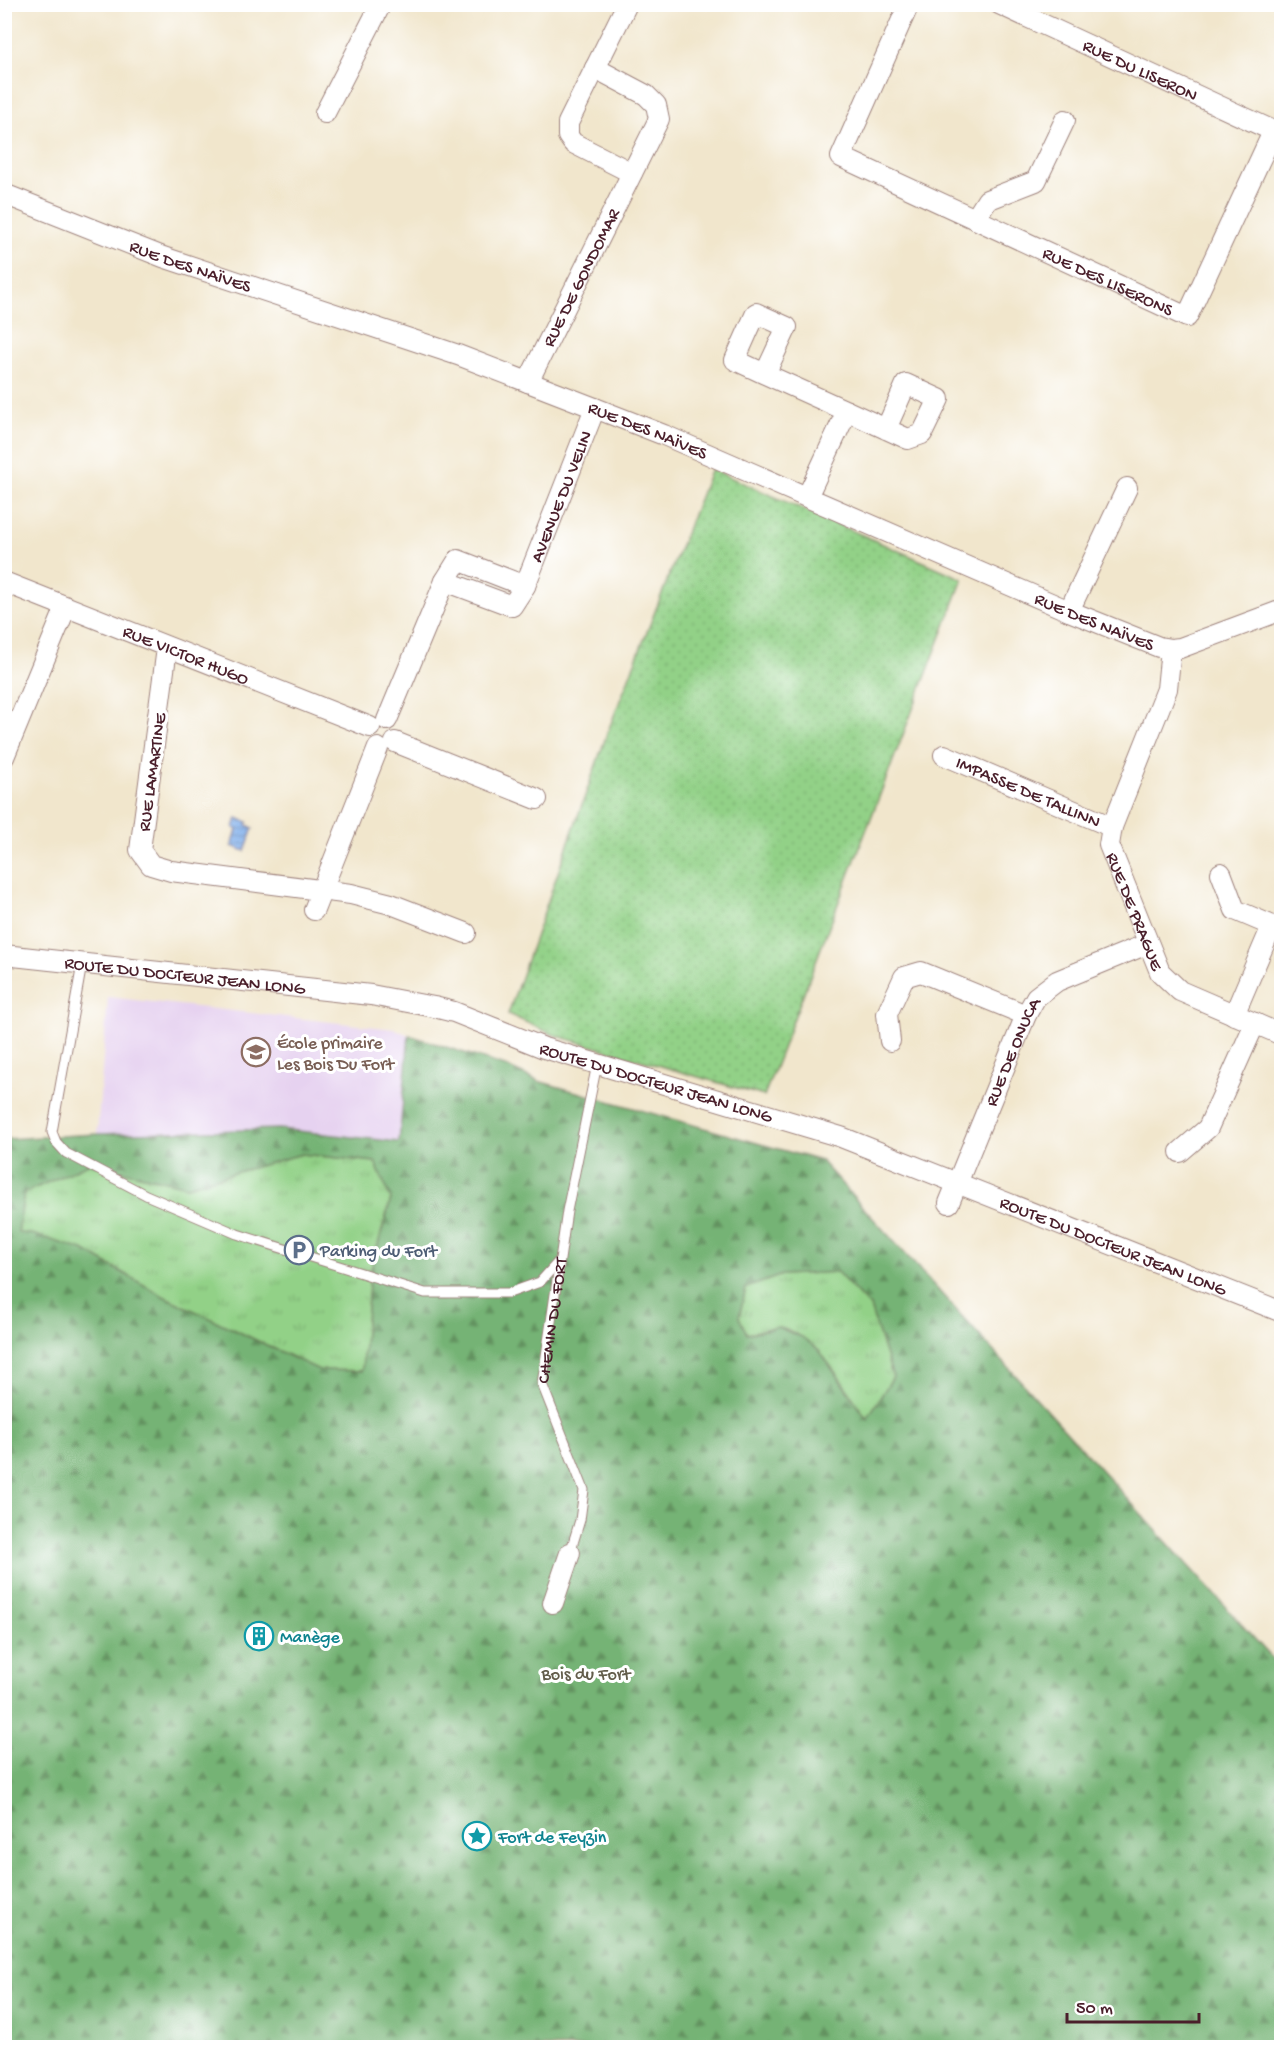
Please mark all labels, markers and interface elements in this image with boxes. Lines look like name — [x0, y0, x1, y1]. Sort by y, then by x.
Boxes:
street label: RUE DU LISERON — [1079, 36, 1200, 107]
street label: RUE DE GONDOMAR — [539, 205, 626, 351]
street label: RUE DES NAÏVES — [126, 237, 254, 299]
street label: RUE DES LISERONS — [1039, 244, 1177, 322]
street label: RUE DES NAÏVES — [584, 398, 711, 466]
street label: AVENUE DU VELIN — [527, 428, 598, 566]
street label: RUE DES NAÏVES — [1031, 589, 1157, 657]
street label: RUE VICTOR HUGO — [119, 622, 252, 691]
street label: RUE LAMARTINE — [135, 711, 172, 833]
street label: IMPASSE DE TALLINN — [952, 753, 1103, 834]
street label: RUE DE PRAGUE — [1100, 850, 1167, 975]
street label: ROUTE DU DOCTEUR JEAN LONG — [63, 954, 307, 1001]
street label: RUE DE ONUCA — [982, 993, 1047, 1110]
place label: École primaire Les Bois Du Fort — [277, 1034, 395, 1076]
school or university icon: École primaire Les Bois Du Fort — [240, 1036, 272, 1068]
street label: ROUTE DU DOCTEUR JEAN LONG — [537, 1039, 775, 1129]
street label: ROUTE DU DOCTEUR JEAN LONG — [996, 1193, 1229, 1302]
parking icon: Parking du Fort — [283, 1234, 315, 1266]
place label: Parking du Fort — [319, 1242, 438, 1263]
street label: CHEMIN DU FORT — [534, 1255, 573, 1385]
building icon: Manège — [243, 1620, 275, 1652]
place label: Manège — [280, 1628, 341, 1649]
park label: Bois du Fort — [541, 1665, 632, 1686]
place icon: Fort de Feyzin — [461, 1820, 493, 1852]
place label: Fort de Feyzin — [497, 1828, 607, 1849]
scale bar — [1067, 1986, 1199, 2024]
text: 50 m — [1076, 1999, 1113, 2020]

